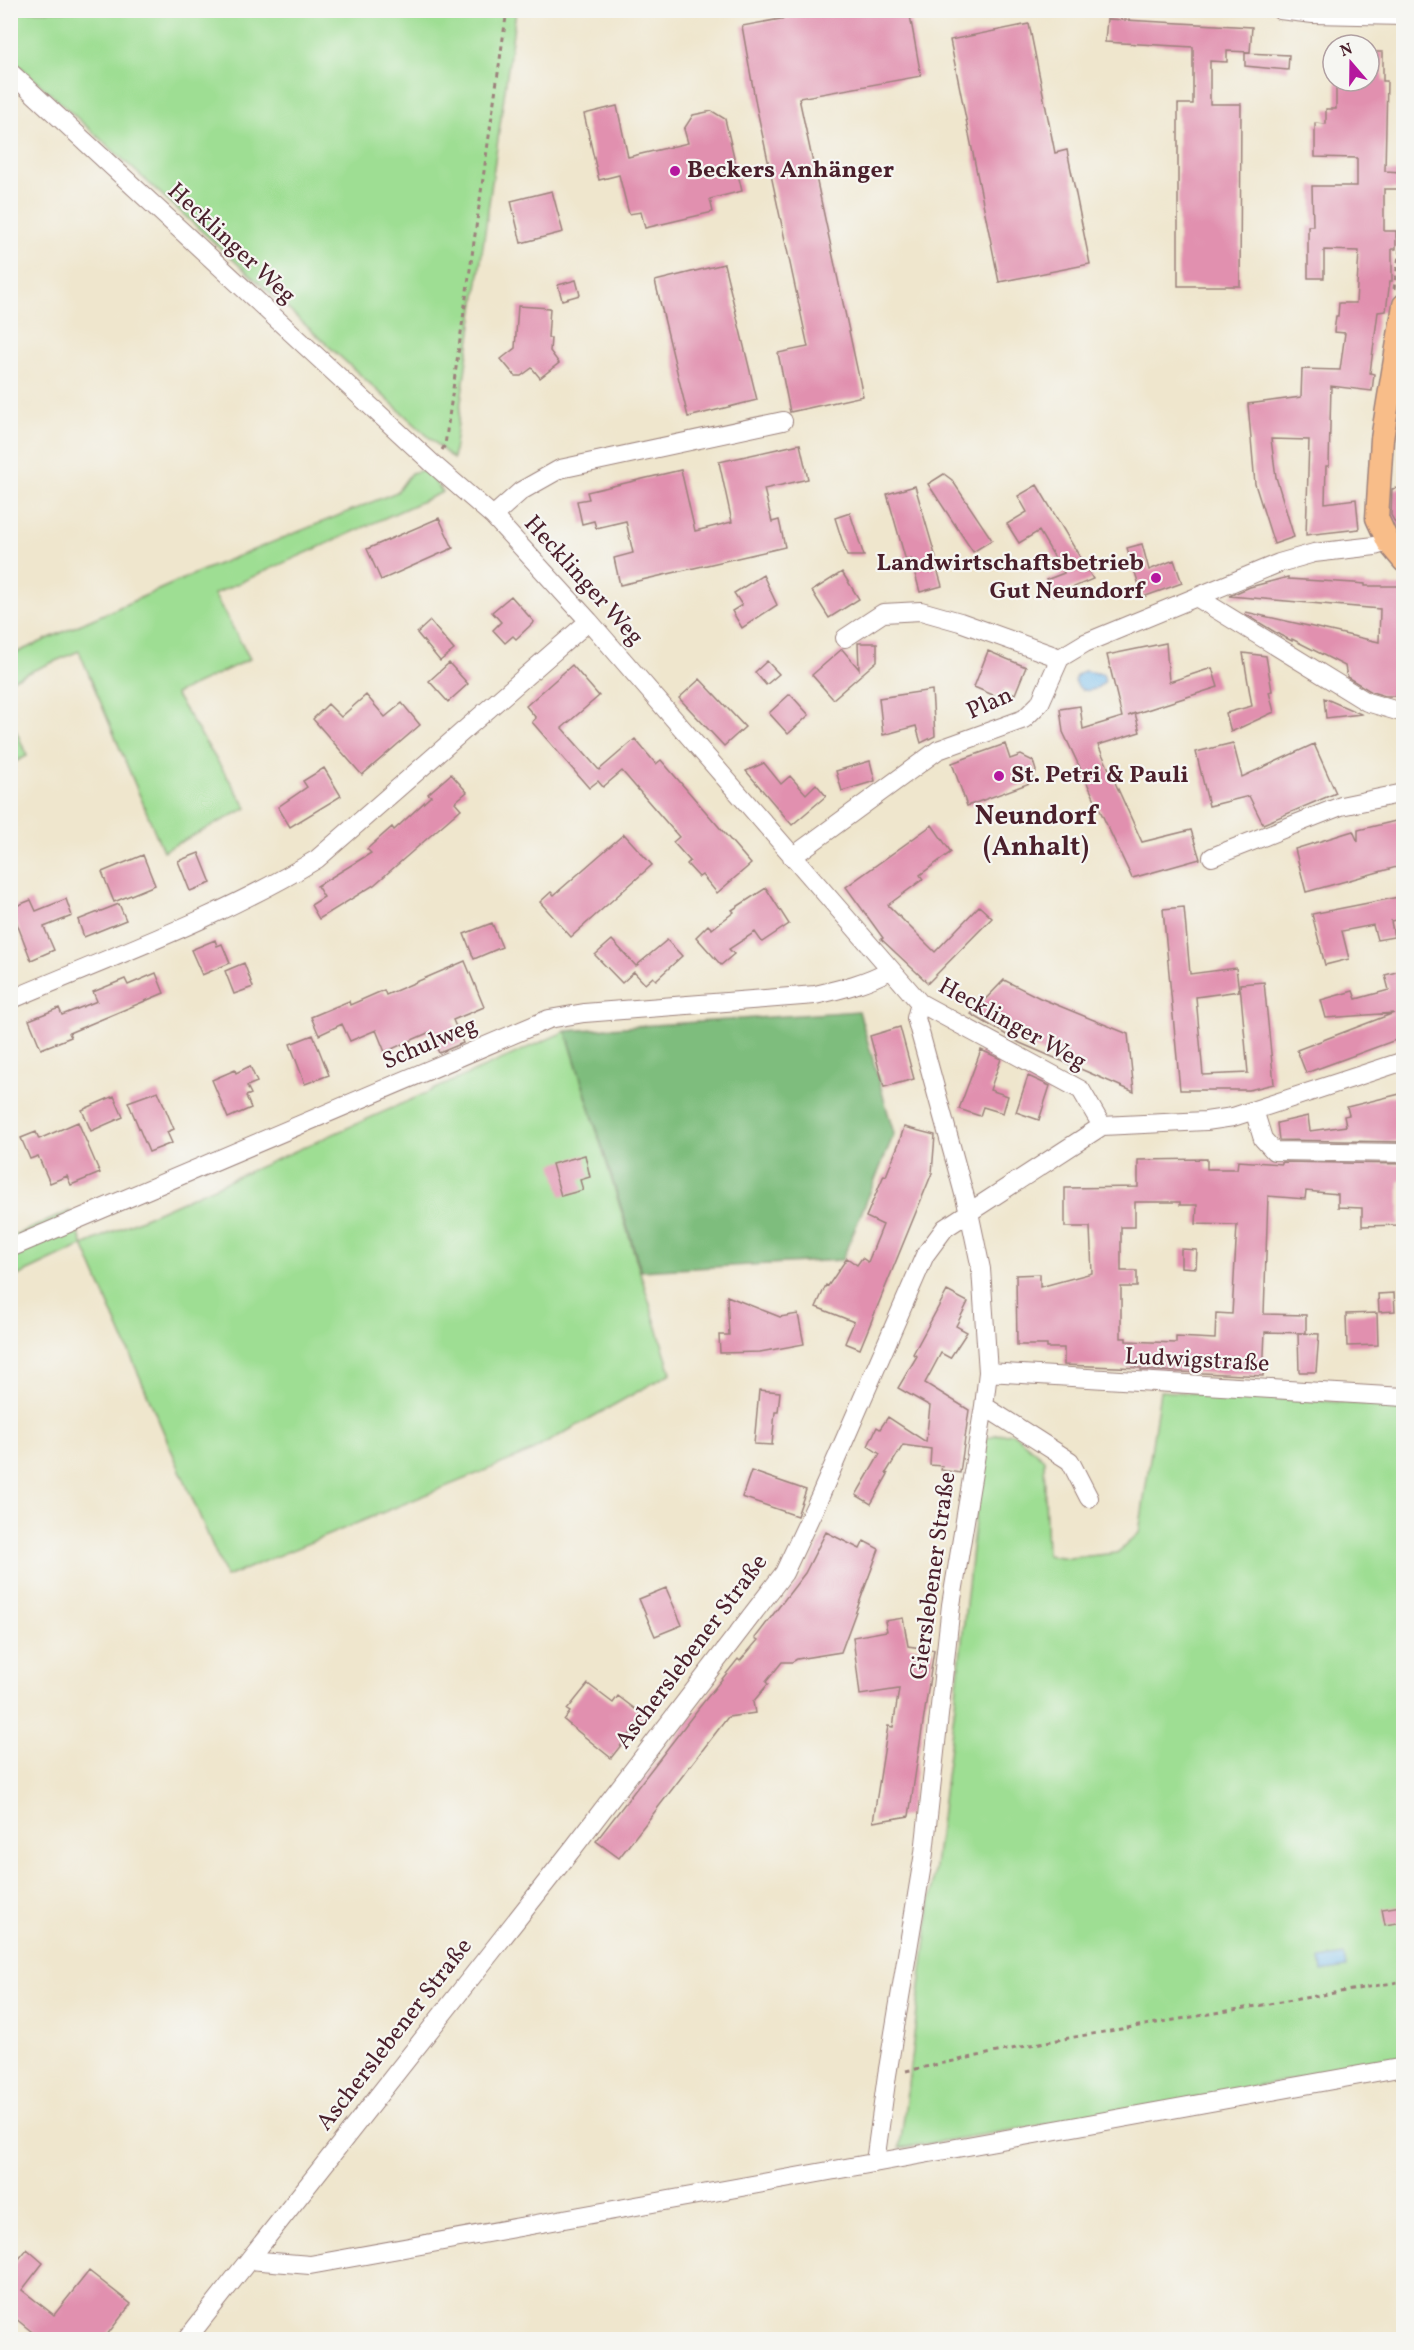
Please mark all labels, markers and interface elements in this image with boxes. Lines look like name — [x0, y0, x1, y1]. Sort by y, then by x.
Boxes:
north arrow — [1321, 33, 1381, 93]
text: N — [1337, 38, 1356, 63]
place label: Beckers Anhänger — [687, 154, 894, 188]
marker: Beckers Anhänger — [668, 164, 682, 178]
street label: Hecklinger Weg — [159, 175, 303, 313]
street label: Hecklinger Weg — [515, 508, 651, 654]
place label: Landwirtschaftsbetrieb Gut Neundorf — [877, 547, 1147, 609]
marker: Landwirtschaftsbetrieb Gut Neundorf — [1149, 571, 1163, 585]
street label: Plan — [961, 679, 1019, 729]
place label: St. Petri & Pauli — [1011, 759, 1189, 793]
marker: St. Petri & Pauli — [992, 769, 1006, 783]
district label: Neundorf (Anhalt) — [975, 798, 1100, 867]
street label: Hecklinger Weg — [932, 970, 1092, 1080]
street label: Schulweg — [377, 1009, 483, 1079]
street label: Ludwigstraße — [1124, 1340, 1270, 1382]
street label: Gierslebener Straße — [903, 1470, 965, 1682]
street label: Ascherslebener Straße — [607, 1547, 777, 1757]
street label: Ascherslebener Straße — [309, 1931, 481, 2139]

